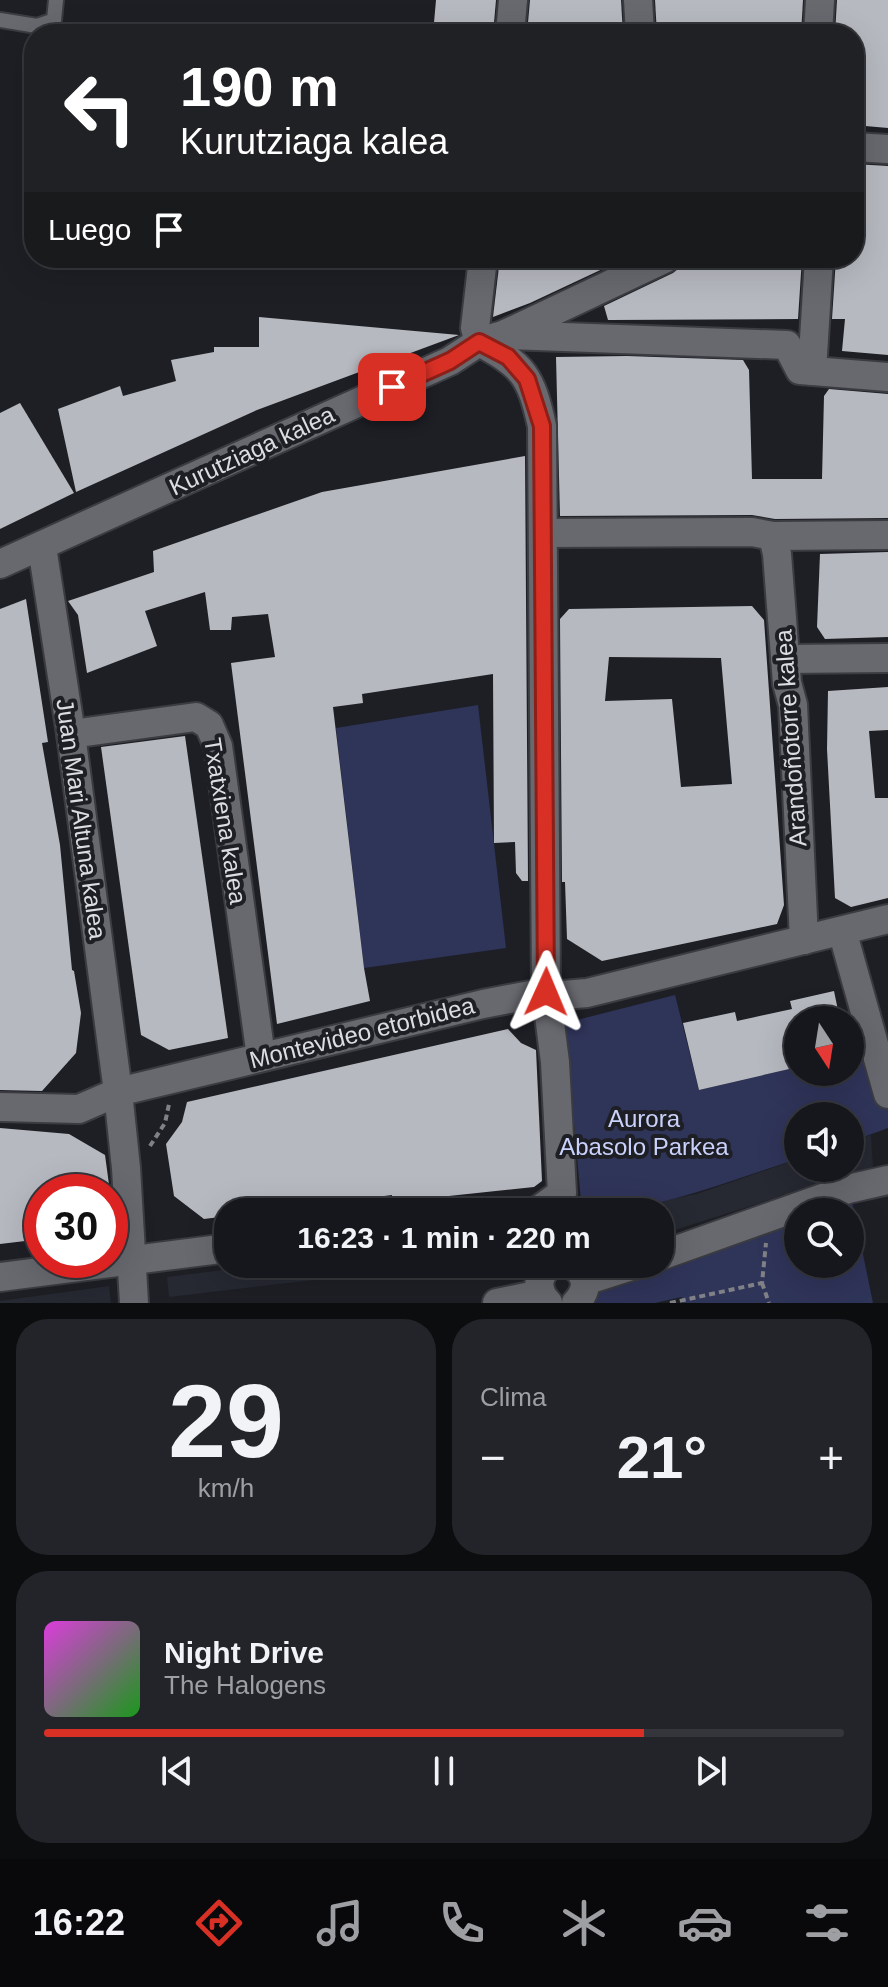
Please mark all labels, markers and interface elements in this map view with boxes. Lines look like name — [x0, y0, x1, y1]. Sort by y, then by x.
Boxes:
text: 190 m — [180, 55, 339, 118]
icon: left — [48, 56, 152, 160]
text: Kurutziaga kalea — [180, 121, 448, 162]
icon: arrive — [147, 208, 191, 252]
text: Luego — [48, 213, 131, 246]
pin — [358, 353, 426, 421]
icon: arrive — [370, 365, 414, 409]
street label: Kurutziaga kalea — [165, 400, 339, 501]
street label: Arandoñotorre kalea — [769, 628, 812, 847]
street label: Juan Mari Altuna kalea — [51, 697, 112, 942]
street label: Txatxiena kalea — [199, 736, 252, 907]
position arrow — [504, 950, 588, 1034]
street label: Montevideo etorbidea — [247, 991, 478, 1074]
north arrow — [784, 1006, 864, 1086]
map controls — [784, 1006, 864, 1278]
button: sound — [784, 1102, 864, 1182]
park label: Aurora Abasolo Parkea — [559, 1105, 729, 1160]
speed limit sign: 30 — [24, 1174, 128, 1278]
button: search — [784, 1198, 864, 1278]
text: 16:23 · 1 min · 220 m — [297, 1221, 591, 1254]
text: 29 — [168, 1363, 284, 1479]
text: Clima — [480, 1382, 546, 1412]
text: 21° — [617, 1424, 707, 1491]
text: − — [480, 1433, 506, 1482]
text: + — [818, 1433, 844, 1482]
text: km/h — [198, 1473, 254, 1503]
text: Night Drive — [164, 1636, 324, 1669]
text: The Halogens — [164, 1670, 326, 1700]
icon: previous — [155, 1749, 199, 1793]
icon: pause — [422, 1749, 466, 1793]
icon: next — [689, 1749, 733, 1793]
icon: directions — [191, 1895, 247, 1951]
icon: music — [312, 1895, 368, 1951]
icon: phone — [434, 1895, 490, 1951]
icon: climate — [556, 1895, 612, 1951]
icon: car — [677, 1895, 733, 1951]
icon: filters — [799, 1895, 855, 1951]
text: 16:22 — [33, 1902, 125, 1943]

